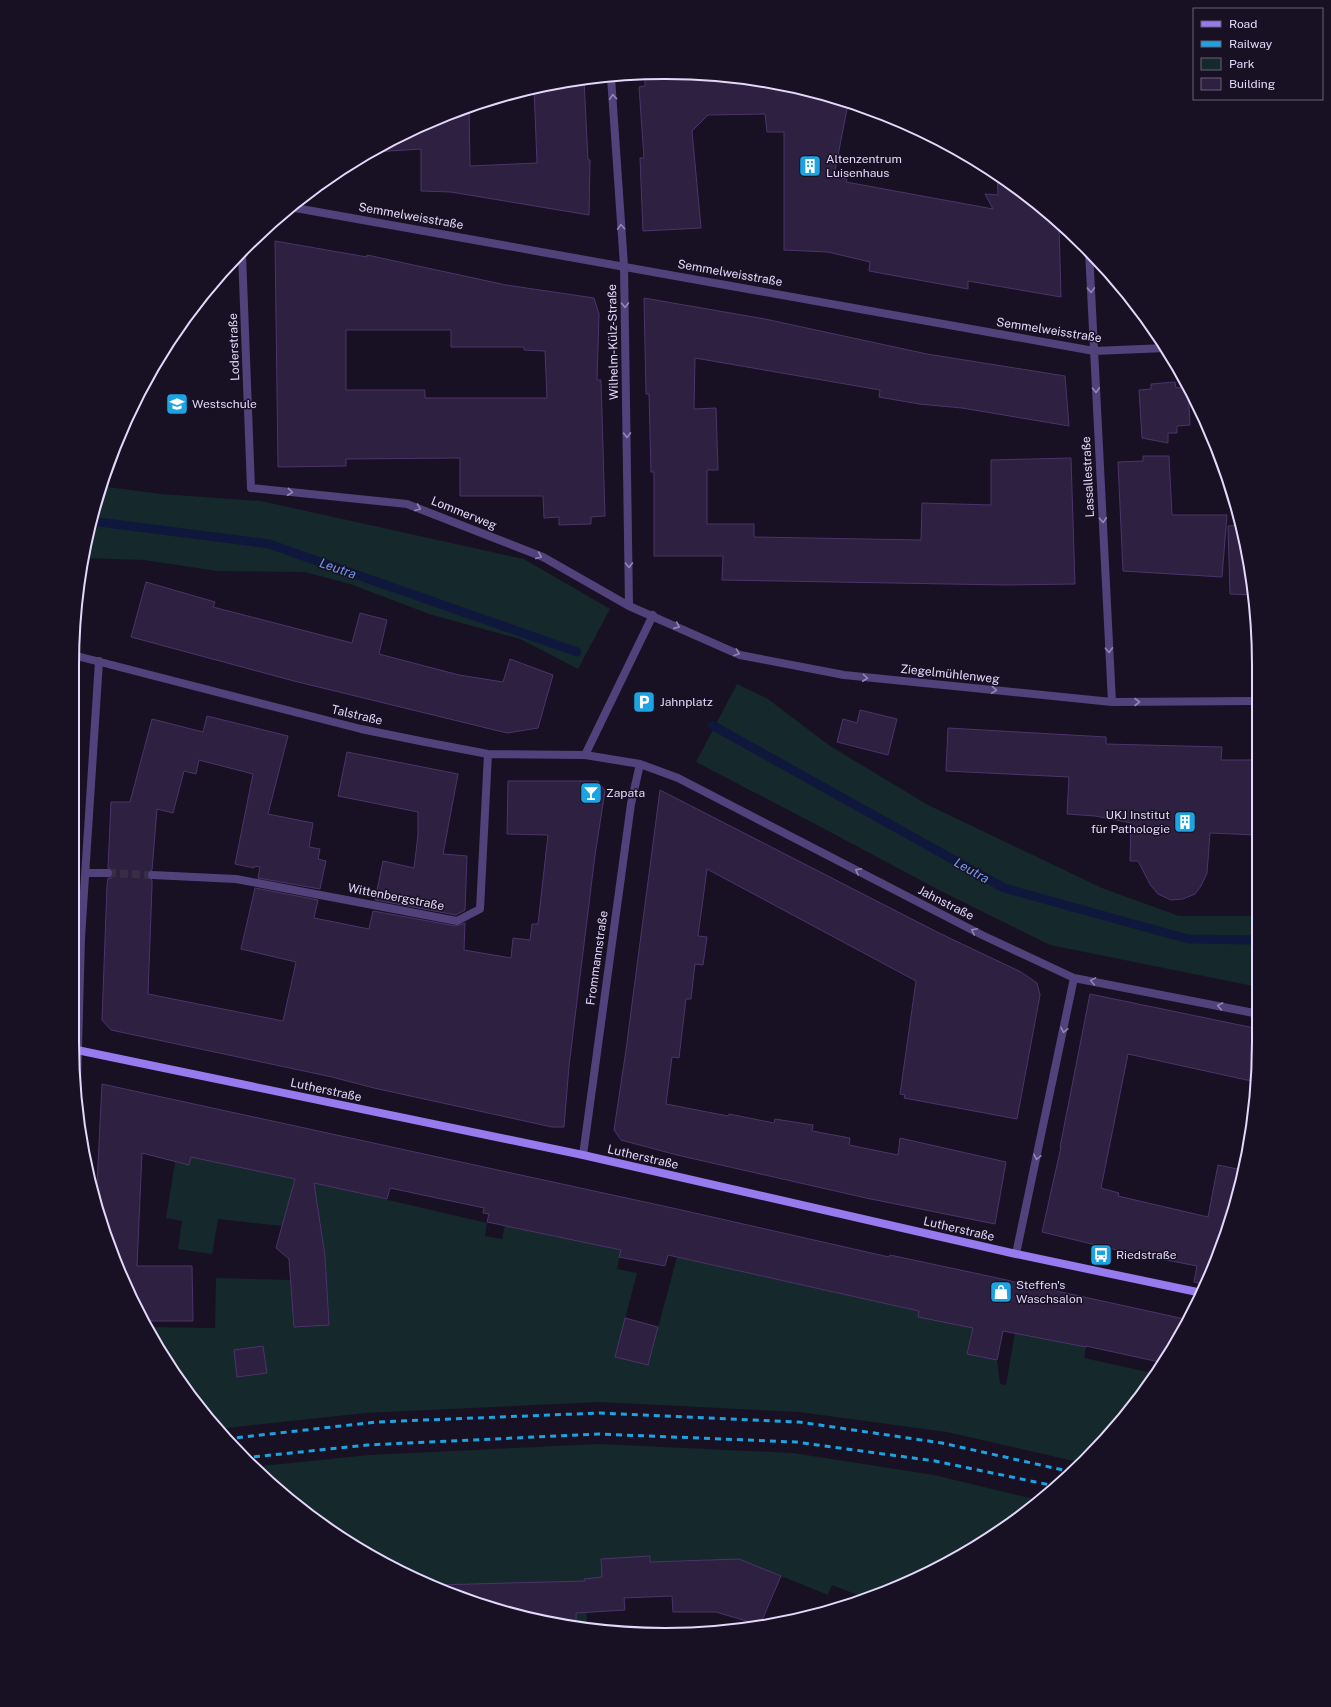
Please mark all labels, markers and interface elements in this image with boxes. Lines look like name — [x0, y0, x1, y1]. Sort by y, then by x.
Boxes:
legend — [1193, 8, 1323, 100]
text: Road — [1229, 17, 1257, 31]
text: Railway — [1229, 37, 1273, 51]
text: Park — [1229, 57, 1255, 71]
text: Building — [1229, 77, 1275, 91]
one-way arrow — [608, 94, 617, 100]
place label: Altenzentrum Luisenhaus — [826, 152, 902, 180]
building icon: Altenzentrum Luisenhaus — [797, 153, 823, 179]
street label: Semmelweisstraße — [357, 200, 465, 232]
one-way arrow — [617, 224, 626, 230]
street label: Semmelweisstraße — [676, 257, 784, 289]
street label: Wilhelm-Külz-Straße — [605, 284, 621, 400]
one-way arrow — [1087, 287, 1095, 293]
one-way arrow — [621, 302, 629, 308]
street label: Loderstraße — [226, 313, 242, 381]
street label: Semmelweisstraße — [995, 315, 1103, 345]
one-way arrow — [1091, 387, 1100, 393]
school or university icon: Westschule — [164, 391, 190, 417]
place label: Westschule — [192, 397, 257, 411]
one-way arrow — [623, 432, 631, 438]
street label: Lassallestraße — [1079, 436, 1097, 518]
one-way arrow — [287, 487, 293, 496]
street label: Lommerweg — [429, 494, 499, 532]
one-way arrow — [415, 504, 422, 512]
one-way arrow — [1098, 517, 1107, 523]
one-way arrow — [535, 551, 543, 559]
water label: Leutra — [317, 555, 358, 582]
one-way arrow — [625, 562, 633, 568]
one-way arrow — [673, 622, 680, 630]
one-way arrow — [1105, 647, 1114, 653]
one-way arrow — [734, 648, 741, 657]
street label: Ziegelmühlenweg — [900, 662, 1000, 686]
one-way arrow — [862, 673, 868, 682]
one-way arrow — [991, 686, 997, 695]
parking icon: Jahnplatz — [631, 689, 657, 715]
place label: Jahnplatz — [660, 695, 713, 709]
one-way arrow — [1134, 698, 1140, 706]
street label: Talstraße — [330, 702, 384, 728]
bar icon: Zapata — [578, 780, 604, 806]
place label: Zapata — [606, 786, 645, 800]
place label: UKJ Institut für Pathologie — [1091, 808, 1170, 836]
building icon: UKJ Institut für Pathologie — [1172, 809, 1198, 835]
water label: Leutra — [952, 855, 992, 886]
one-way arrow — [855, 868, 862, 876]
street label: Wittenbergstraße — [347, 881, 446, 913]
street label: Jahnstraße — [916, 883, 976, 923]
street label: Frommannstraße — [583, 910, 611, 1006]
one-way arrow — [970, 928, 978, 936]
one-way arrow — [1090, 978, 1096, 986]
one-way arrow — [1217, 1002, 1224, 1011]
one-way arrow — [1060, 1027, 1069, 1033]
street label: Lutherstraße — [289, 1076, 363, 1104]
street label: Lutherstraße — [606, 1142, 680, 1172]
one-way arrow — [1034, 1154, 1042, 1160]
street label: Lutherstraße — [922, 1214, 996, 1244]
bus stop icon: Riedstraße — [1088, 1242, 1114, 1268]
place label: Riedstraße — [1116, 1248, 1177, 1262]
place label: Steffen's Waschsalon — [1016, 1278, 1083, 1306]
shop icon: Steffen's Waschsalon — [988, 1279, 1014, 1305]

